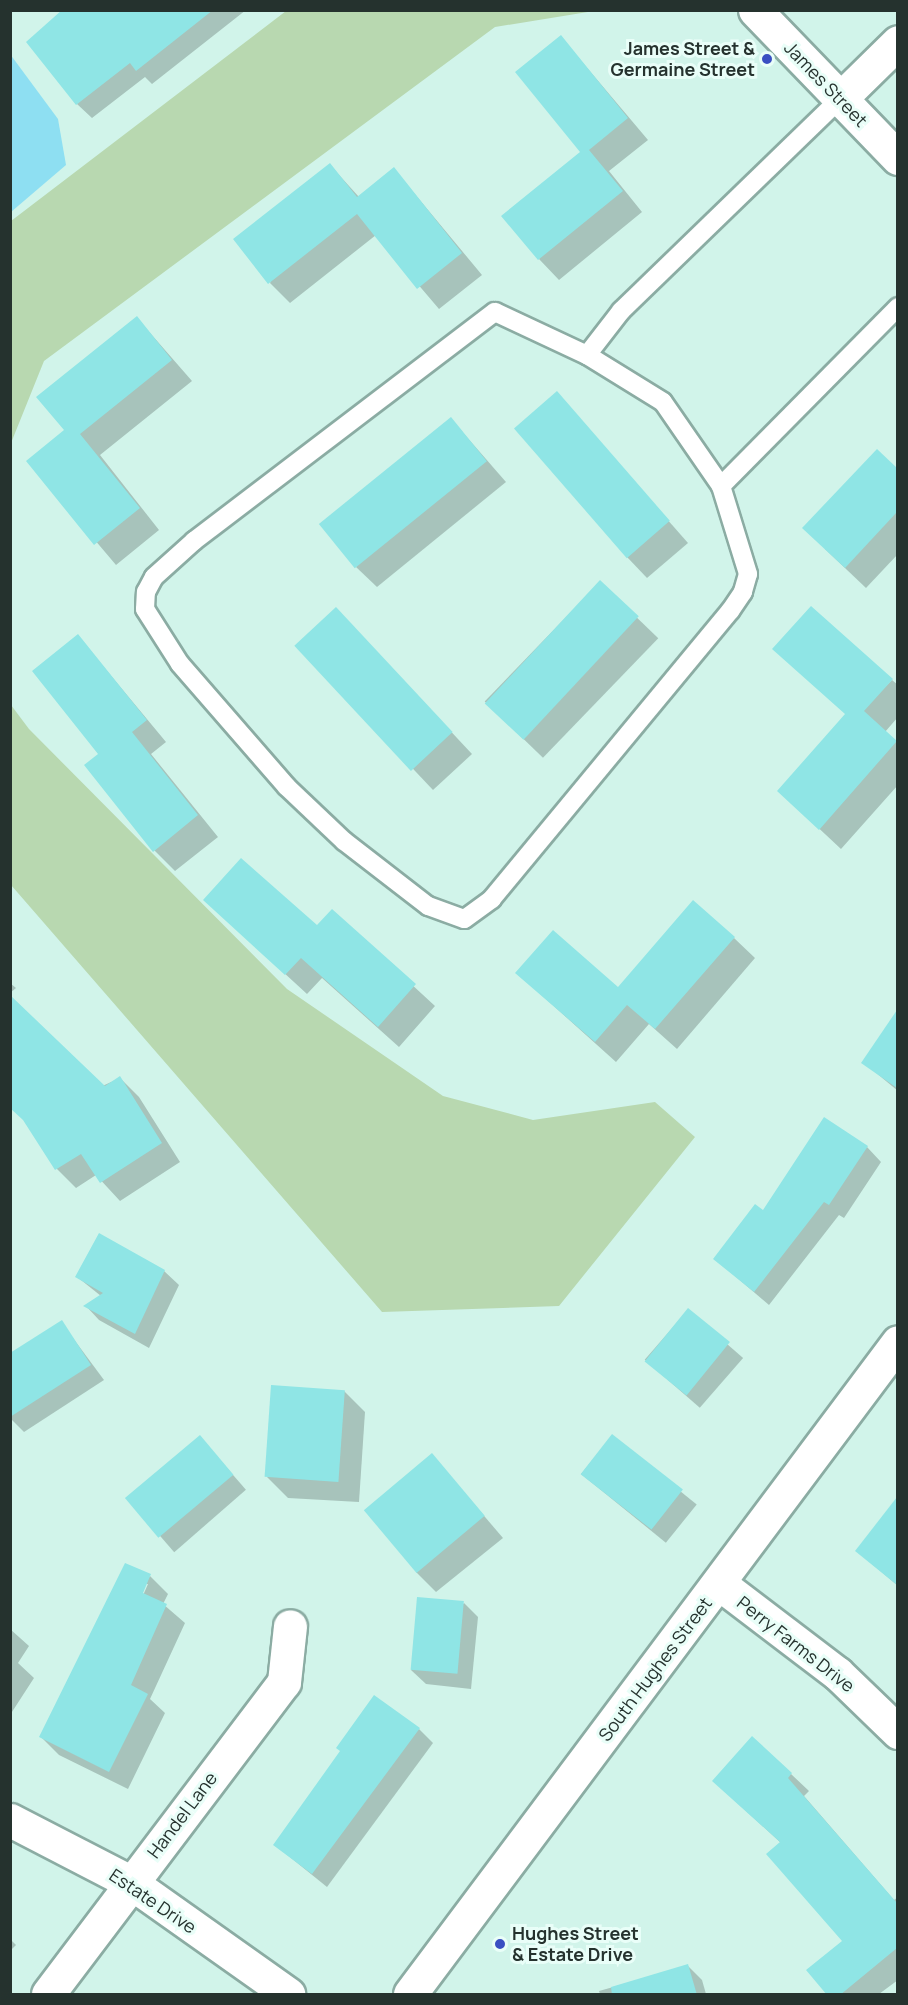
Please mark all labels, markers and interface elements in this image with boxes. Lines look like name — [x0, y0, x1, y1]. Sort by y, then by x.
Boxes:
street label: James Street — [780, 37, 872, 131]
place label: James Street & Germaine Street — [611, 38, 755, 80]
marker: James Street & Germaine Street — [760, 52, 774, 66]
street label: Perry Farms Drive — [733, 1592, 859, 1696]
street label: South Hughes Street — [594, 1593, 716, 1745]
street label: Handel Lane — [143, 1768, 221, 1862]
street label: Estate Drive — [106, 1864, 200, 1938]
place label: Hughes Street & Estate Drive — [512, 1923, 639, 1966]
marker: Hughes Street & Estate Drive — [493, 1937, 507, 1951]

